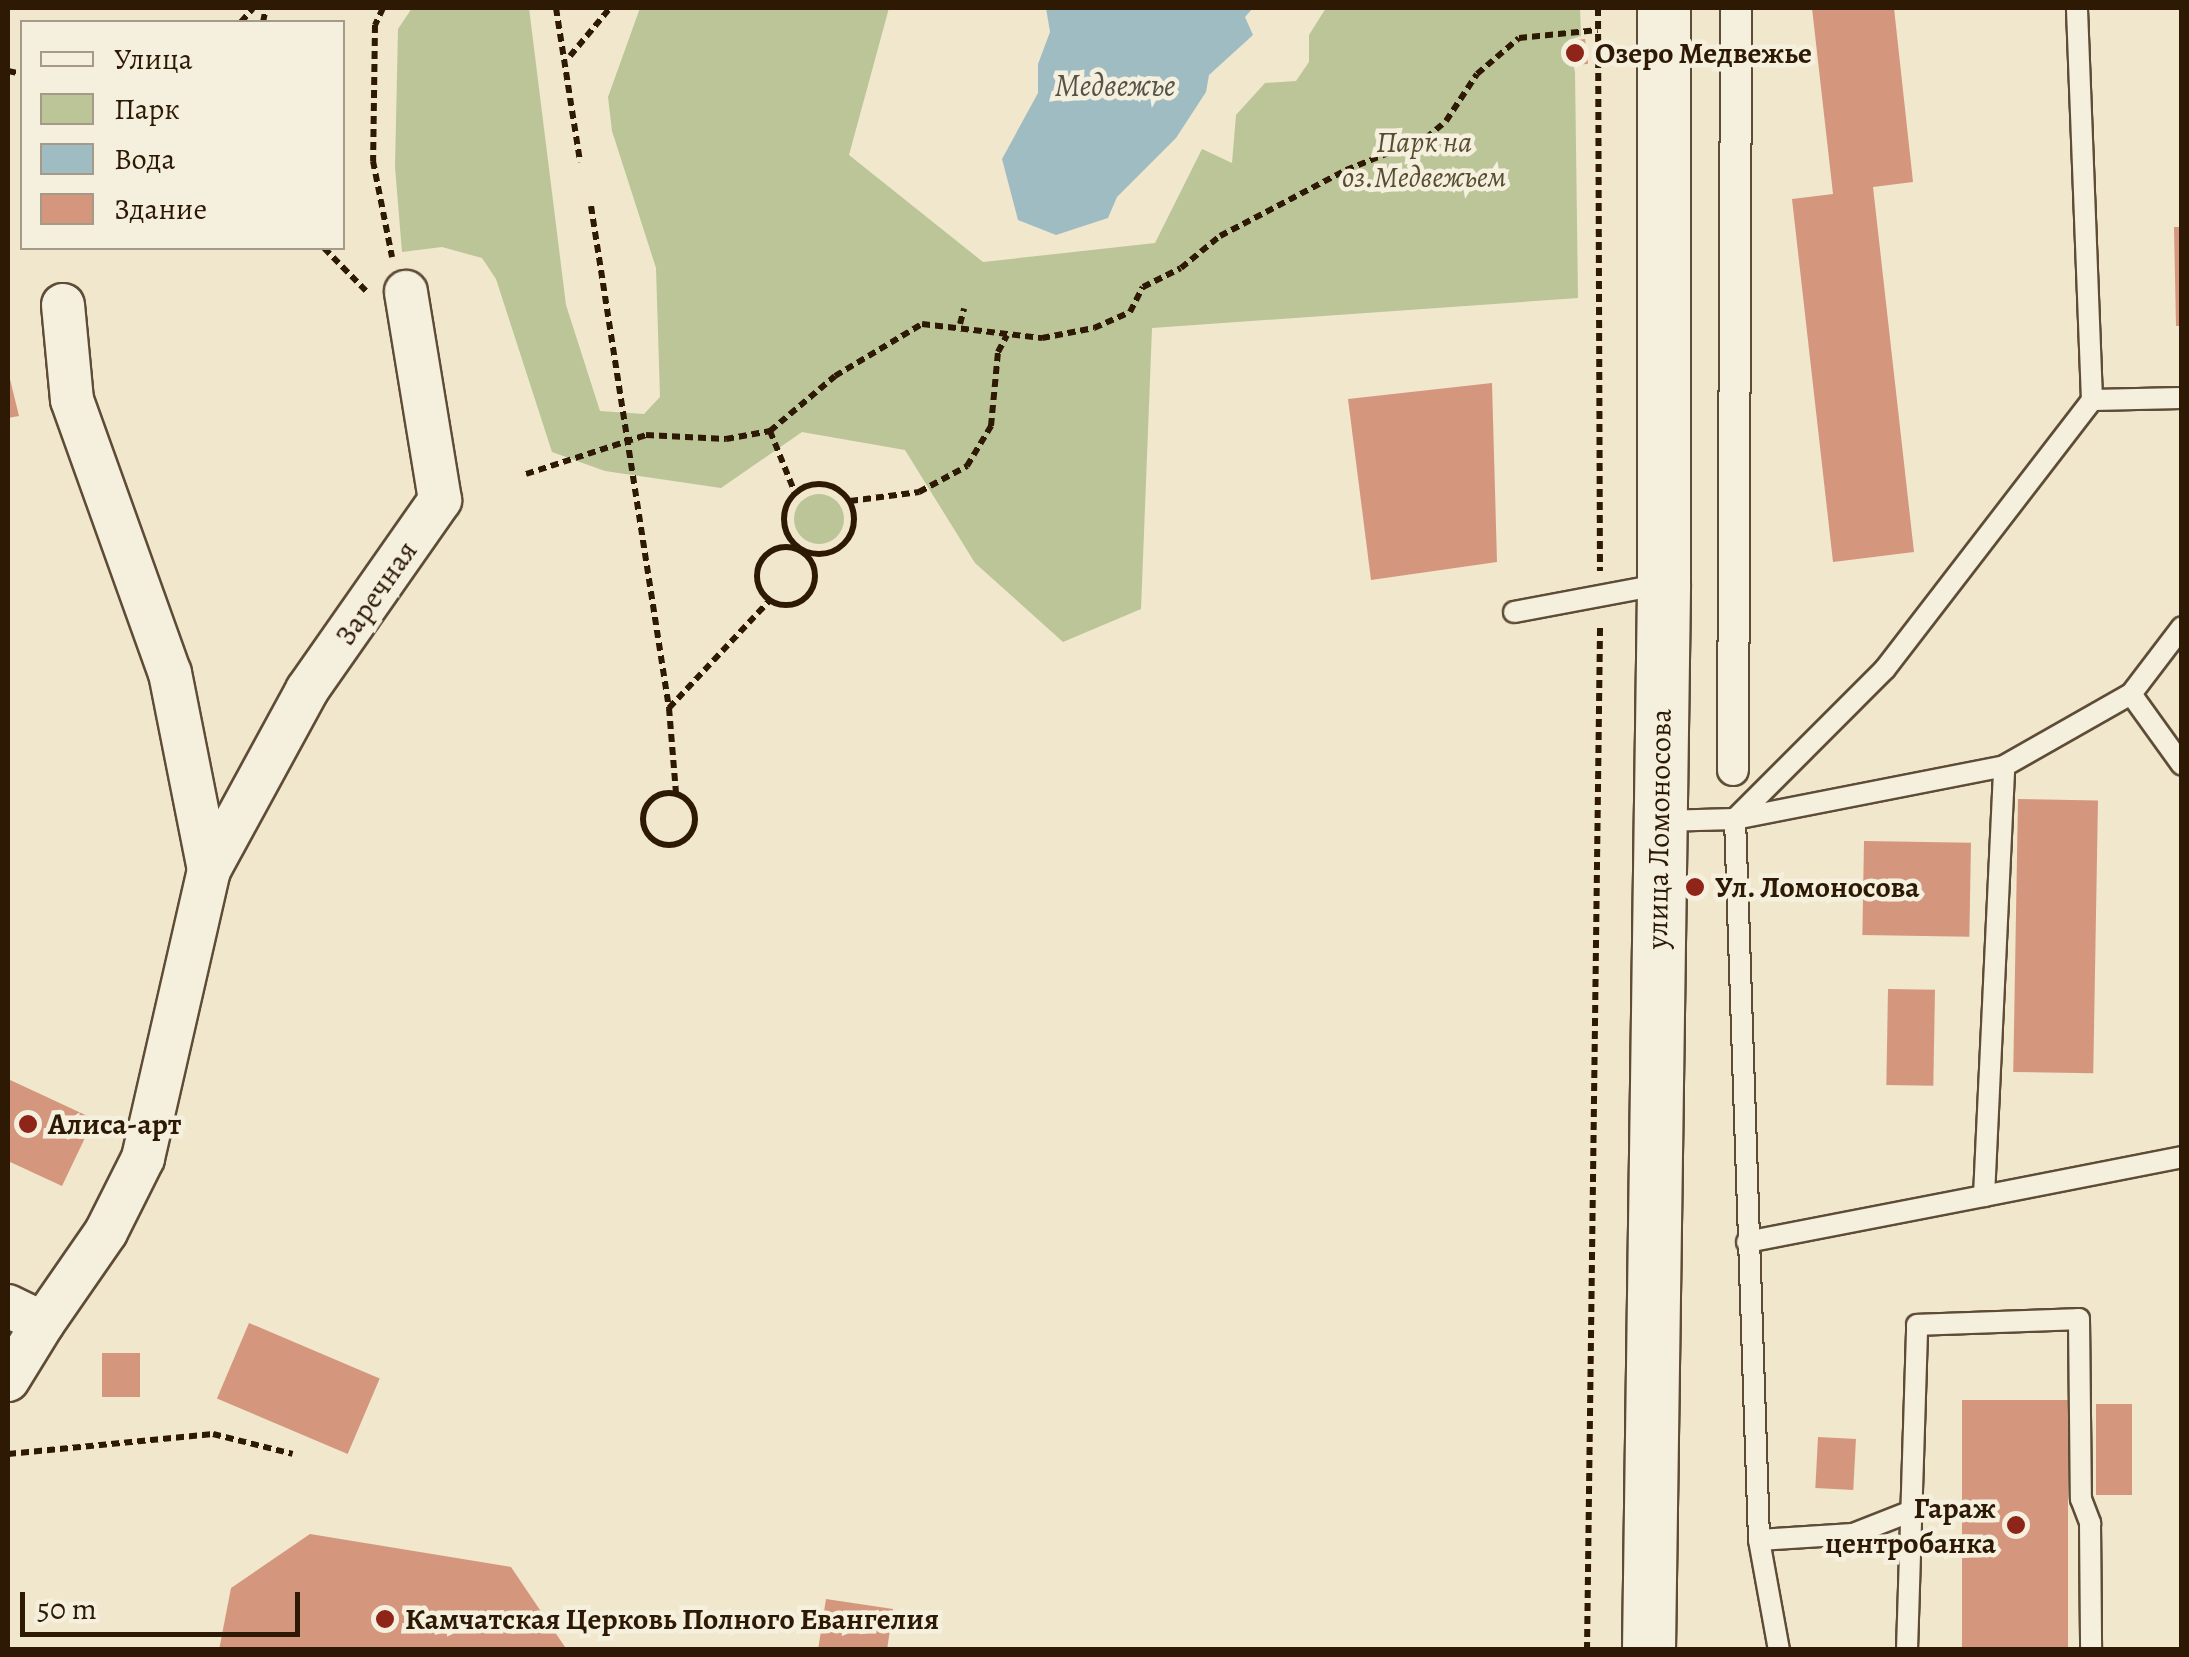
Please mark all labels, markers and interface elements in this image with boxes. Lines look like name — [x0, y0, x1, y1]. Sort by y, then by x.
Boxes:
legend — [20, 20, 345, 250]
place label: Озеро Медвежье — [1595, 35, 1812, 71]
text: Улица — [114, 39, 193, 79]
marker: Озеро Медвежье — [1564, 42, 1586, 64]
water label: Медвежье — [1054, 66, 1176, 104]
text: Парк — [114, 89, 180, 129]
park label: Парк на оз.Медвежьем — [1342, 124, 1506, 194]
text: Вода — [114, 139, 175, 179]
text: Здание — [114, 189, 207, 229]
street label: Заречная — [327, 534, 425, 652]
street label: улица Ломоносова — [1639, 709, 1679, 949]
place label: Ул. Ломоносова — [1715, 869, 1920, 905]
marker: Ул. Ломоносова — [1684, 876, 1706, 898]
place label: Алиса-арт — [48, 1106, 181, 1142]
marker: Алиса-арт — [17, 1113, 39, 1135]
place label: Гараж центробанка — [1825, 1490, 1996, 1560]
marker: Гараж центробанка — [2005, 1514, 2027, 1536]
scale bar — [25, 1572, 305, 1634]
text: 50 m — [37, 1589, 97, 1629]
place label: Камчатская Церковь Полного Евангелия — [405, 1601, 939, 1637]
marker: Камчатская Церковь Полного Евангелия — [374, 1608, 396, 1630]

